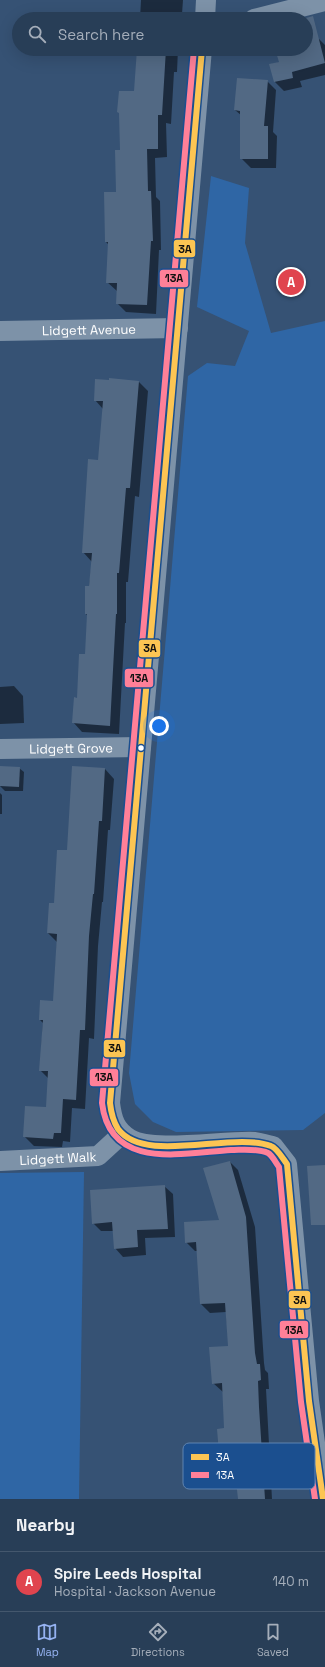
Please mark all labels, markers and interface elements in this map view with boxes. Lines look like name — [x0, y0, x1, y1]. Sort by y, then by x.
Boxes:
search box — [12, 12, 313, 56]
icon: search — [26, 23, 48, 45]
text: Search here — [58, 25, 144, 44]
line badge: 3A — [173, 239, 196, 258]
text: 3A — [178, 242, 192, 256]
pin: A — [278, 267, 304, 297]
line badge: 13A — [159, 269, 189, 288]
text: 13A — [165, 271, 183, 285]
street label: Lidgett Avenue — [42, 320, 136, 339]
line badge: 3A — [138, 639, 161, 658]
text: 3A — [143, 641, 157, 655]
line badge: 13A — [124, 668, 154, 688]
text: 13A — [130, 671, 148, 685]
your location — [149, 716, 169, 736]
street label: Lidgett Grove — [29, 739, 113, 757]
unlabelled marker — [136, 743, 146, 753]
line badge: 3A — [103, 1039, 126, 1058]
text: 3A — [108, 1041, 122, 1055]
line badge: 13A — [89, 1068, 119, 1087]
text: 13A — [95, 1070, 113, 1084]
street label: Lidgett Walk — [19, 1148, 97, 1168]
line badge: 3A — [288, 1290, 311, 1309]
text: 3A — [293, 1293, 307, 1307]
line badge: 13A — [279, 1320, 309, 1339]
text: 13A — [285, 1323, 303, 1337]
legend — [183, 1443, 315, 1489]
text: 3A — [216, 1450, 230, 1464]
text: 13A — [216, 1468, 234, 1482]
text: Nearby — [16, 1514, 75, 1536]
text: Spire Leeds Hospital — [54, 1564, 201, 1583]
text: A — [25, 1573, 33, 1590]
text: 140 m — [273, 1573, 309, 1590]
text: Hospital · Jackson Avenue — [54, 1583, 216, 1600]
tab: Map — [36, 1621, 59, 1659]
tab: Directions — [131, 1621, 185, 1659]
tab: Saved — [257, 1621, 289, 1659]

